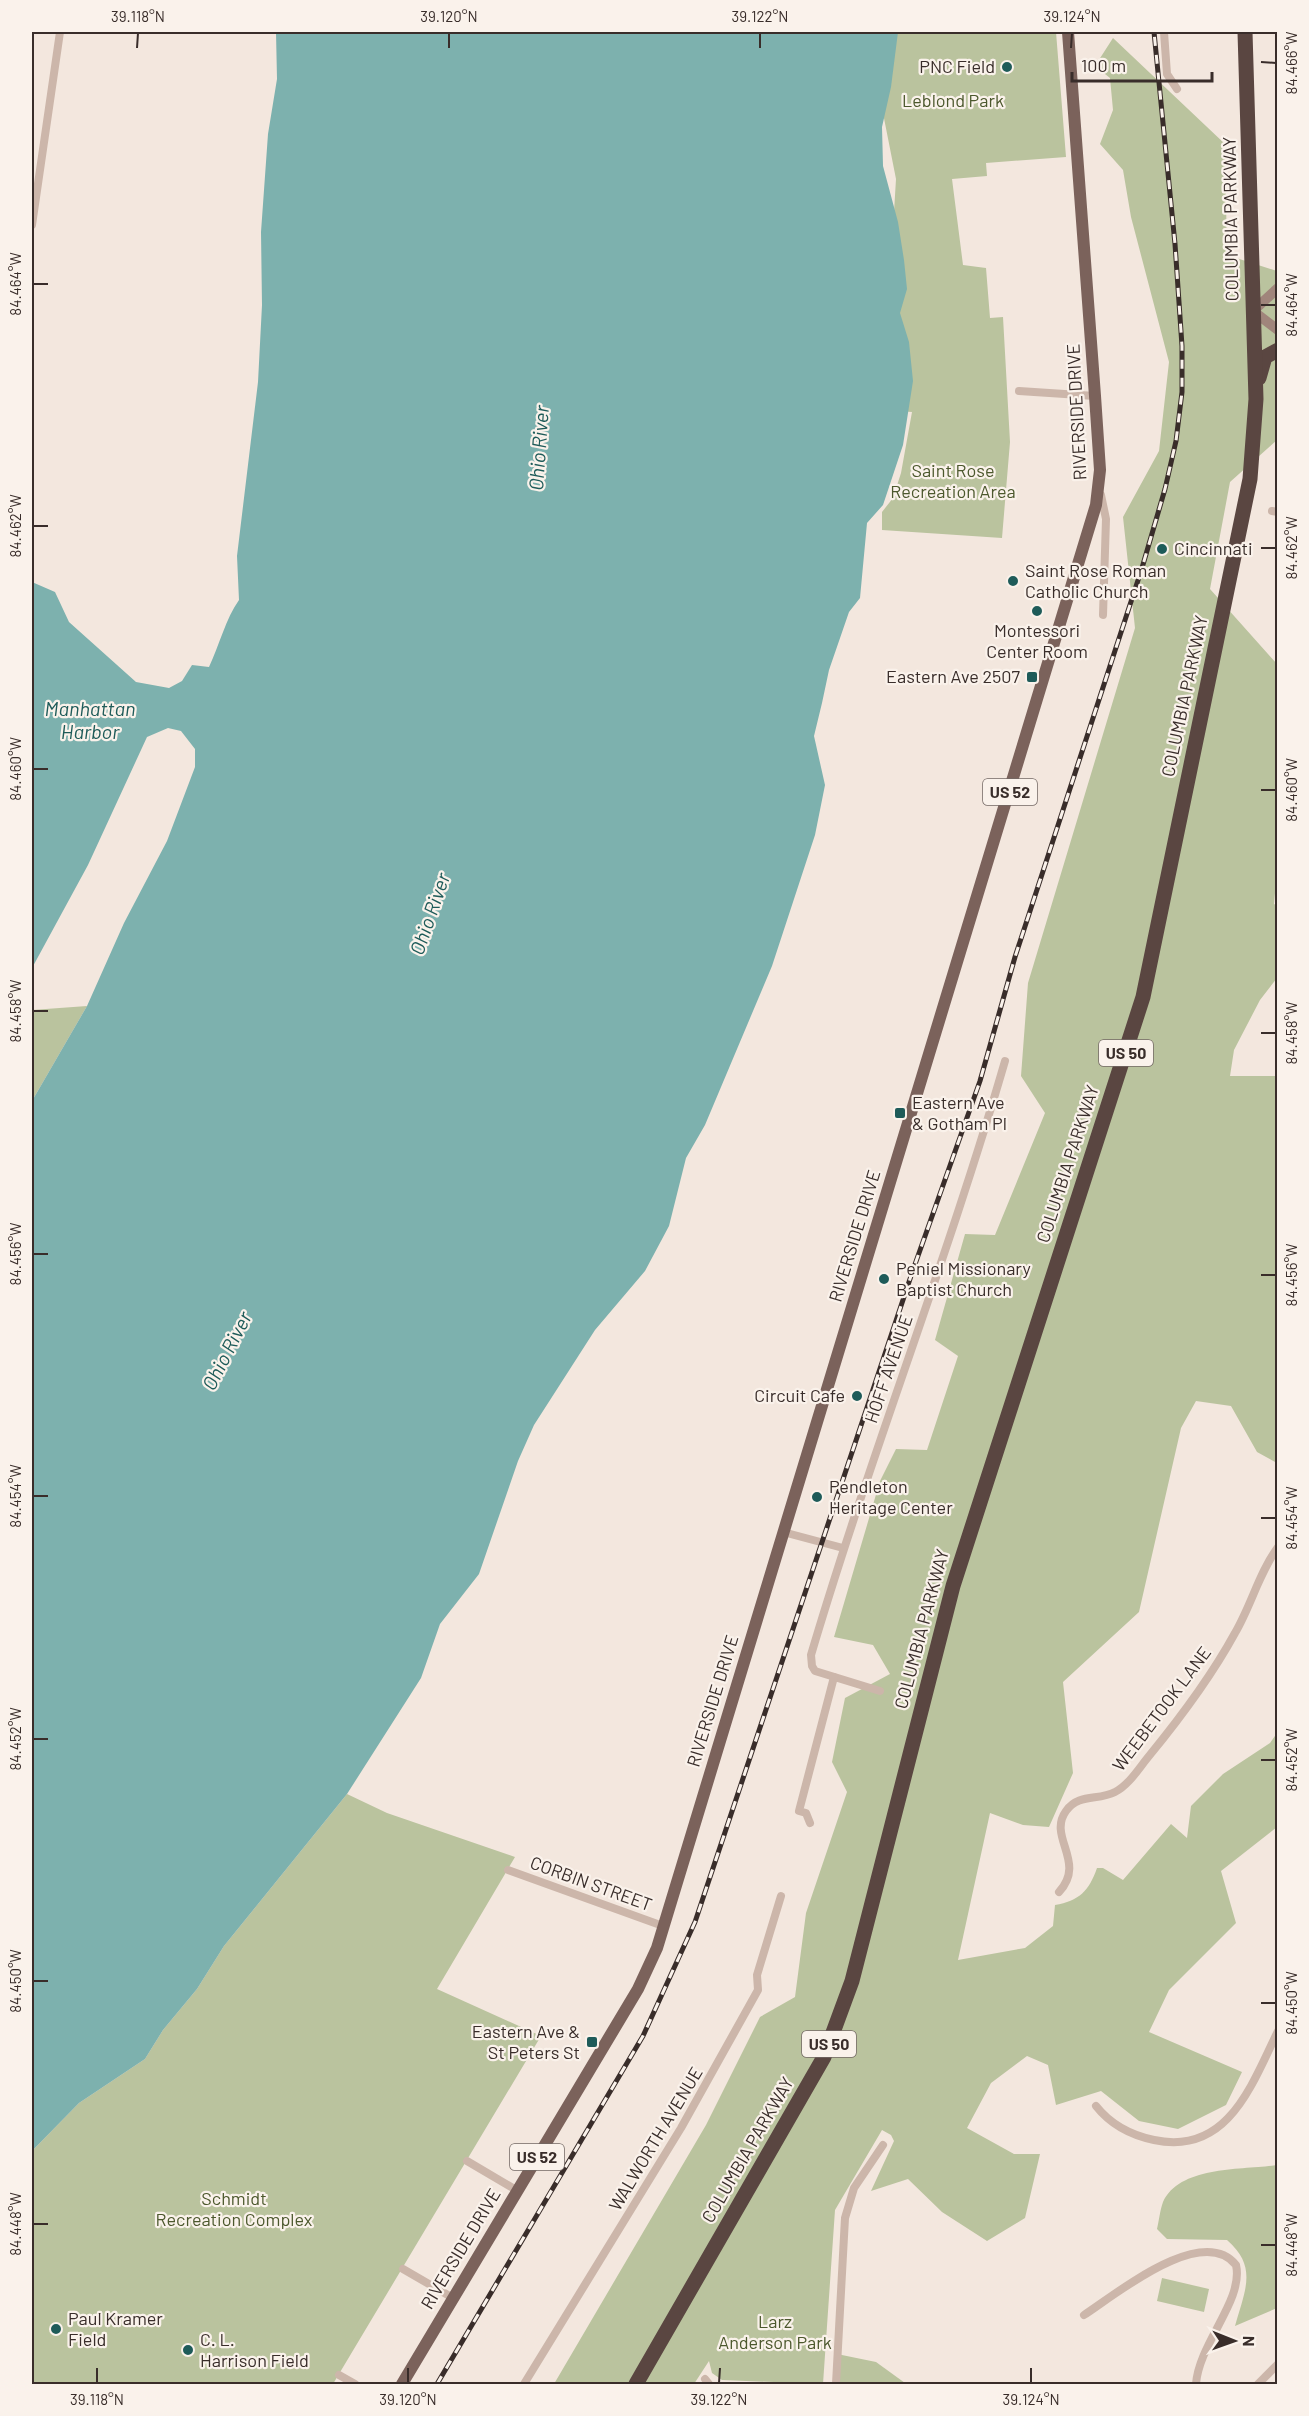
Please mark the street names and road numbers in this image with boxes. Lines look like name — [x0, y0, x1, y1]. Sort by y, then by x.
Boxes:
street label: COLUMBIA PARKWAY — [1218, 137, 1242, 301]
street label: RIVERSIDE DRIVE — [1061, 343, 1091, 481]
street label: COLUMBIA PARKWAY — [1156, 613, 1212, 779]
road number: US 52 — [983, 779, 1037, 805]
road number: US 50 — [1099, 1040, 1153, 1066]
street label: COLUMBIA PARKWAY — [1031, 1082, 1103, 1245]
street label: RIVERSIDE DRIVE — [824, 1167, 885, 1304]
street label: HOFF AVENUE — [859, 1312, 917, 1426]
street label: COLUMBIA PARKWAY — [889, 1546, 953, 1711]
street label: RIVERSIDE DRIVE — [682, 1632, 743, 1769]
street label: WEEBETOOK LANE — [1107, 1642, 1215, 1775]
street label: CORBIN STREET — [527, 1851, 655, 1915]
road number: US 50 — [802, 2031, 856, 2057]
street label: WALWORTH AVENUE — [603, 2063, 707, 2214]
street label: COLUMBIA PARKWAY — [696, 2073, 798, 2226]
road number: US 52 — [510, 2144, 564, 2170]
street label: RIVERSIDE DRIVE — [415, 2184, 505, 2313]

